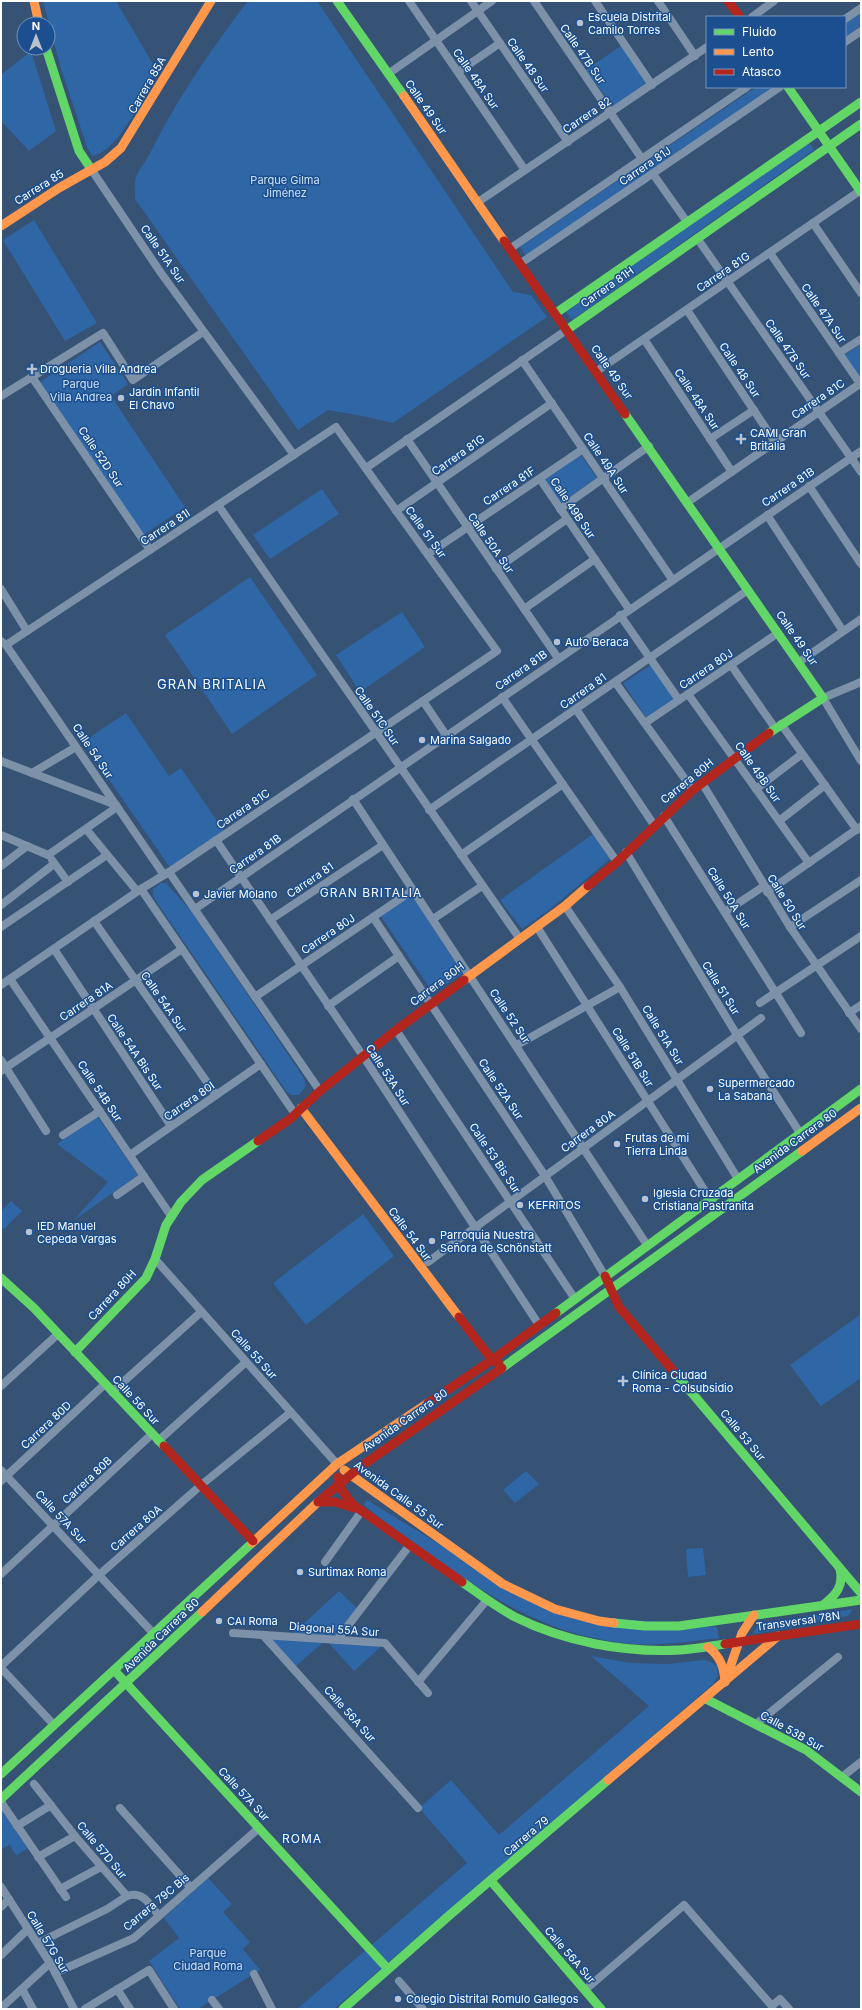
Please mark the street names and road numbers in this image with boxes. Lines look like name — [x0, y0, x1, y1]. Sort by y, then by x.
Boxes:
street label: Calle 47B Sur — [557, 21, 609, 87]
street label: Calle 48 Sur — [504, 35, 552, 95]
street label: Calle 48A Sur — [450, 46, 502, 112]
street label: Carrera 85A — [125, 54, 169, 116]
street label: Calle 49 Sur — [402, 77, 450, 137]
street label: Carrera 82 — [560, 94, 614, 136]
street label: Carrera 81J — [616, 143, 674, 189]
street label: Carrera 85 — [12, 166, 67, 208]
street label: Calle 51A Sur — [138, 222, 188, 286]
street label: Carrera 81G — [693, 249, 753, 295]
street label: Carrera 81H — [578, 264, 636, 310]
street label: Calle 47A Sur — [798, 280, 850, 346]
street label: Calle 47B Sur — [762, 316, 814, 382]
street label: Calle 48 Sur — [716, 340, 764, 400]
street label: Calle 49 Sur — [588, 342, 636, 402]
street label: Calle 48A Sur — [671, 366, 723, 432]
street label: Carrera 81C — [789, 376, 847, 422]
street label: Calle 52D Sur — [75, 424, 127, 490]
street label: Calle 49A Sur — [580, 429, 632, 497]
street label: Carrera 81G — [429, 432, 487, 478]
street label: Carrera 81F — [480, 463, 538, 509]
street label: Carrera 81B — [759, 464, 817, 510]
street label: Calle 49B Sur — [547, 475, 599, 541]
street label: Calle 51 Sur — [402, 503, 450, 561]
street label: Carrera 81I — [137, 506, 193, 548]
street label: Calle 50A Sur — [465, 510, 517, 576]
street label: Calle 49 Sur — [773, 608, 821, 668]
street label: Carrera 80J — [676, 646, 736, 692]
street label: Carrera 81B — [492, 647, 550, 693]
street label: Carrera 81 — [557, 670, 609, 712]
street label: Calle 51C Sur — [351, 684, 403, 748]
street label: Calle 54 Sur — [69, 721, 117, 781]
street label: Calle 49B Sur — [732, 739, 784, 805]
street label: Carrera 80H — [658, 755, 716, 807]
street label: Carrera 81C — [214, 786, 272, 832]
street label: Carrera 81B — [226, 831, 284, 877]
street label: Carrera 81 — [284, 859, 336, 901]
street label: Calle 50A Sur — [704, 864, 754, 932]
street label: Calle 50 Sur — [764, 871, 810, 933]
street label: Carrera 80J — [298, 911, 358, 957]
street label: Calle 51 Sur — [699, 958, 743, 1018]
street label: Carrera 80H — [407, 959, 467, 1009]
street label: Calle 54A Sur — [138, 969, 190, 1035]
street label: Carrera 81A — [57, 978, 116, 1024]
street label: Calle 52 Sur — [487, 986, 533, 1046]
street label: Calle 51A Sur — [639, 1002, 687, 1068]
street label: Calle 54A Bis Sur — [104, 1011, 166, 1093]
street label: Calle 51B Sur — [609, 1024, 657, 1090]
street label: Calle 53A Sur — [363, 1041, 413, 1109]
street label: Calle 52A Sur — [475, 1056, 527, 1122]
street label: Calle 54B Sur — [74, 1058, 126, 1124]
street label: Carrera 80I — [161, 1078, 217, 1124]
street label: Carrera 80A — [558, 1106, 618, 1155]
street label: Avenida Carrera 80 — [750, 1106, 840, 1176]
street label: Calle 53 Bis Sur — [466, 1120, 524, 1196]
street label: Calle 54 Sur — [385, 1204, 435, 1264]
street label: Carrera 80H — [85, 1267, 139, 1323]
street label: Calle 55 Sur — [228, 1326, 280, 1382]
street label: Calle 56 Sur — [109, 1372, 163, 1428]
street label: Avenida Carrera 80 — [360, 1385, 450, 1455]
street label: Carrera 80D — [18, 1398, 74, 1452]
street label: Calle 53 Sur — [717, 1406, 769, 1464]
street label: Carrera 80B — [59, 1453, 115, 1507]
street label: Avenida Calle 55 Sur — [351, 1458, 447, 1532]
street label: Calle 57A Sur — [32, 1487, 90, 1547]
street label: Carrera 80A — [107, 1502, 165, 1554]
street label: Avenida Carrera 80 — [120, 1595, 202, 1675]
street label: Transversal 78N — [755, 1608, 841, 1634]
street label: Diagonal 55A Sur — [288, 1619, 380, 1639]
street label: Calle 56A Sur — [321, 1683, 379, 1745]
street label: Calle 53B Sur — [758, 1708, 826, 1754]
street label: Calle 57A Sur — [215, 1764, 273, 1824]
street label: Carrera 79 — [500, 1813, 552, 1859]
street label: Calle 57D Sur — [74, 1818, 130, 1882]
street label: Carrera 79C Bis — [120, 1870, 192, 1934]
street label: Calle 57G Sur — [24, 1908, 72, 1976]
street label: Calle 56A Sur — [541, 1924, 599, 1986]

